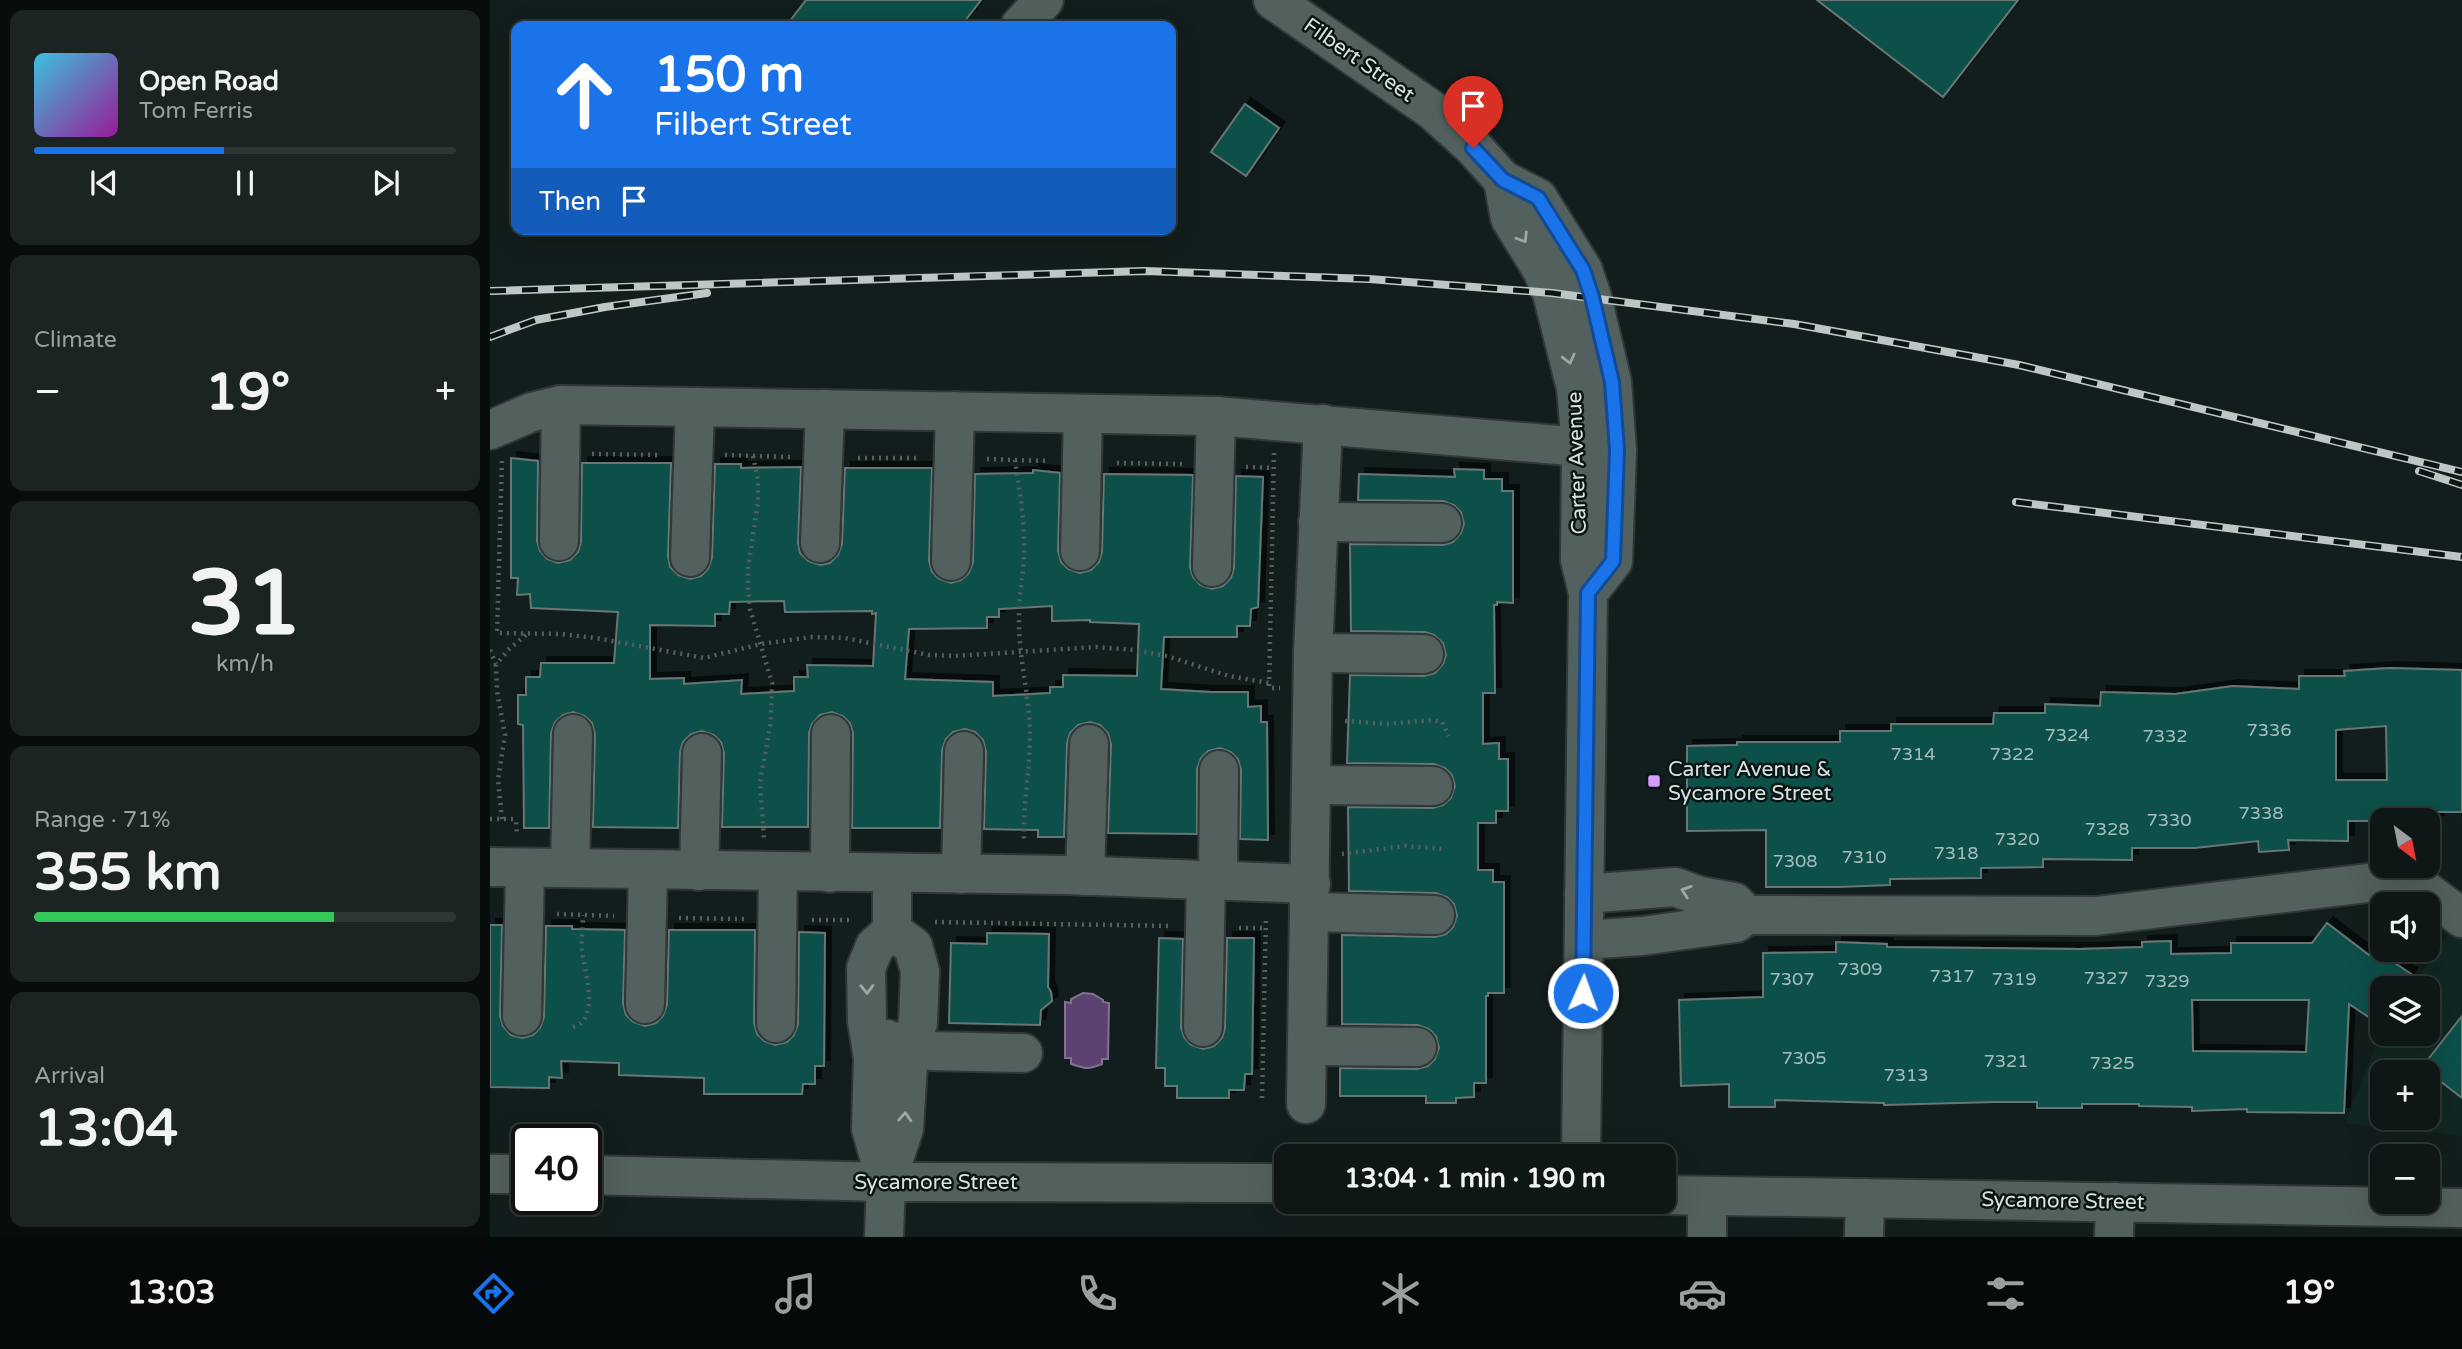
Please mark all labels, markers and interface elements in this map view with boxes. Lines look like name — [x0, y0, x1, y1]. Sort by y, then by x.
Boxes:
street label: Filbert Street — [1299, 13, 1419, 107]
text: 150 m — [654, 46, 804, 105]
icon: ahead — [539, 49, 630, 140]
text: Open Road — [139, 66, 279, 97]
pin — [1443, 76, 1503, 148]
icon: arrive — [1454, 87, 1492, 125]
text: Tom Ferris — [139, 97, 253, 125]
text: Filbert Street — [654, 106, 852, 144]
icon: previous — [85, 164, 123, 202]
icon: pause — [226, 164, 264, 202]
icon: next — [367, 164, 405, 202]
icon: arrive — [615, 182, 653, 220]
text: Then — [539, 186, 601, 217]
one-way arrow — [1514, 231, 1527, 244]
text: Climate — [34, 326, 117, 354]
one-way arrow — [1561, 353, 1575, 365]
text: 19° — [205, 361, 290, 424]
text: − — [34, 369, 61, 415]
text: + — [435, 369, 456, 415]
street label: Carter Avenue — [1562, 391, 1592, 535]
text: 31 — [188, 549, 302, 659]
text: km/h — [216, 650, 274, 678]
house number: 7336 — [2246, 719, 2292, 741]
house number: 7324 — [2044, 724, 2090, 746]
house number: 7332 — [2142, 725, 2188, 747]
house number: 7314 — [1890, 743, 1936, 765]
house number: 7322 — [1989, 743, 2035, 765]
place label: Carter Avenue & Sycamore Street — [1668, 757, 1832, 806]
marker: Carter Avenue & Sycamore Street — [1646, 773, 1662, 789]
house number: 7338 — [2238, 802, 2284, 824]
text: Range · 71% — [34, 806, 170, 834]
north arrow — [2370, 808, 2440, 878]
map controls — [2370, 808, 2440, 1214]
house number: 7330 — [2146, 809, 2192, 831]
house number: 7328 — [2084, 818, 2130, 840]
house number: 7320 — [1994, 828, 2040, 850]
text: 355 km — [34, 841, 222, 904]
house number: 7318 — [1933, 842, 1979, 864]
house number: 7310 — [1841, 846, 1887, 868]
house number: 7308 — [1772, 850, 1818, 872]
one-way arrow — [1680, 885, 1693, 899]
button: sound — [2370, 892, 2440, 962]
position arrow — [1546, 956, 1620, 1030]
house number: 7309 — [1837, 958, 1883, 980]
house number: 7317 — [1929, 965, 1975, 987]
house number: 7327 — [2083, 967, 2129, 989]
house number: 7307 — [1769, 968, 1815, 990]
house number: 7319 — [1991, 968, 2037, 990]
house number: 7329 — [2144, 970, 2190, 992]
button: layers — [2370, 976, 2440, 1046]
one-way arrow — [859, 984, 874, 995]
house number: 7305 — [1781, 1047, 1827, 1069]
house number: 7321 — [1983, 1050, 2029, 1072]
house number: 7325 — [2089, 1052, 2135, 1074]
button: + — [2370, 1060, 2440, 1130]
text: Arrival — [34, 1062, 105, 1090]
house number: 7313 — [1883, 1064, 1929, 1086]
text: 13:04 — [34, 1097, 178, 1160]
one-way arrow — [897, 1111, 912, 1122]
speed limit sign: 40 — [511, 1124, 602, 1215]
button: − — [2370, 1144, 2440, 1214]
text: 13:04 · 1 min · 190 m — [1344, 1163, 1606, 1194]
street label: Sycamore Street — [854, 1170, 1018, 1195]
street label: Sycamore Street — [1981, 1187, 2145, 1215]
icon: directions — [469, 1269, 518, 1318]
icon: music — [771, 1269, 820, 1318]
icon: phone — [1073, 1269, 1122, 1318]
icon: climate — [1376, 1269, 1425, 1318]
icon: car — [1678, 1269, 1727, 1318]
icon: filters — [1981, 1269, 2030, 1318]
text: 13:03 — [127, 1274, 215, 1312]
text: 19° — [2283, 1274, 2335, 1312]

